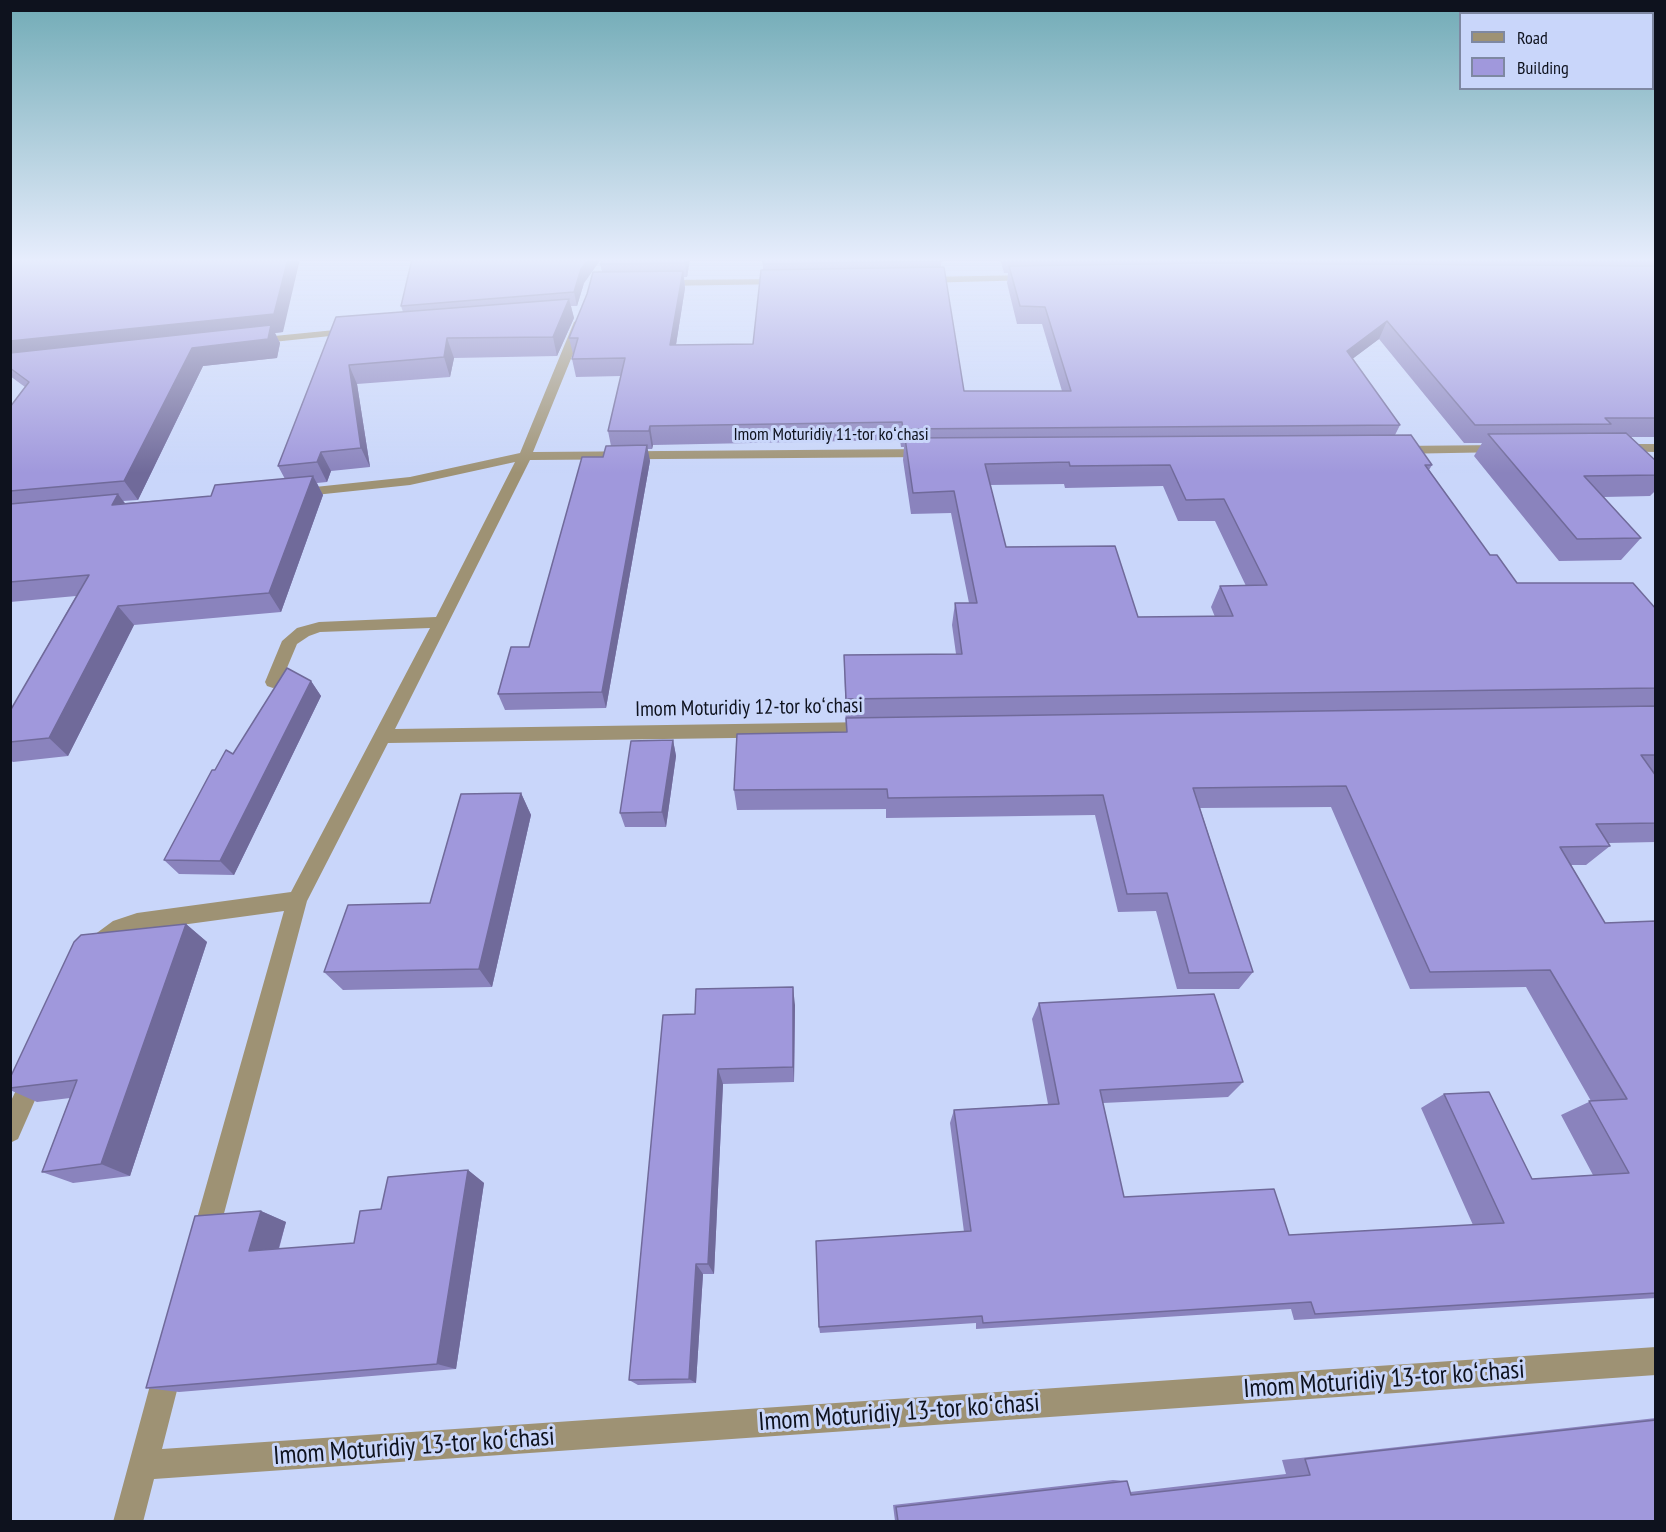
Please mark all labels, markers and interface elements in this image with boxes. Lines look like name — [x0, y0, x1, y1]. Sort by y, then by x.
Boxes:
legend — [1459, 12, 1654, 90]
text: Road — [1517, 26, 1548, 49]
text: Building — [1517, 56, 1569, 79]
street label: Imom Moturidiy 11-tor koʻchasi — [733, 424, 929, 446]
street label: Imom Moturidiy 12-tor koʻchasi — [635, 693, 863, 723]
street label: Imom Moturidiy 13-tor koʻchasi — [1242, 1355, 1526, 1405]
street label: Imom Moturidiy 13-tor koʻchasi — [757, 1388, 1041, 1438]
street label: Imom Moturidiy 13-tor koʻchasi — [272, 1422, 556, 1472]

